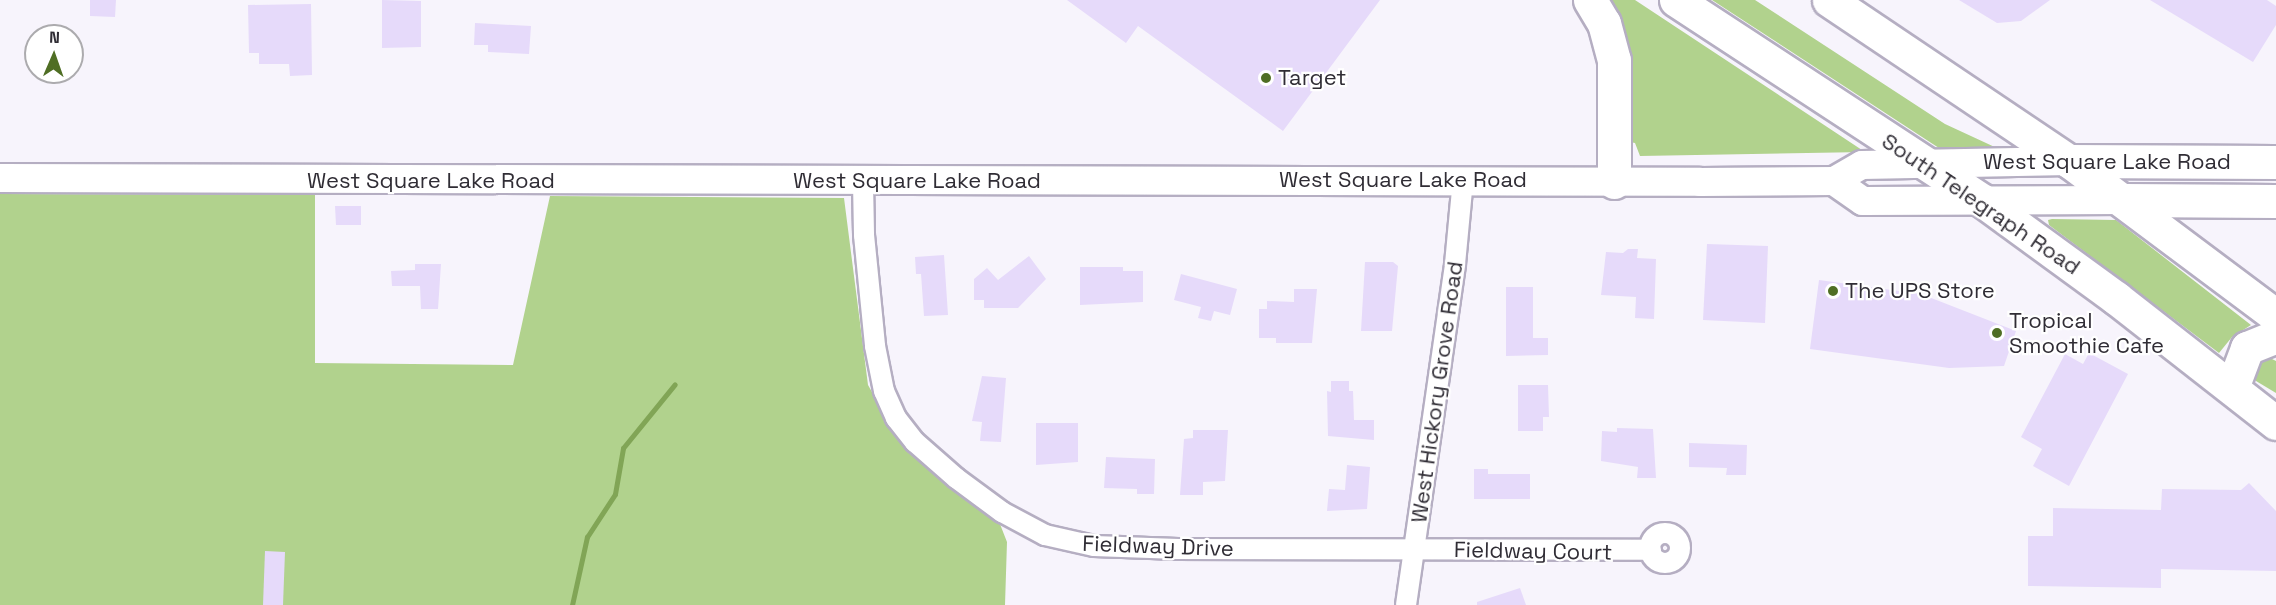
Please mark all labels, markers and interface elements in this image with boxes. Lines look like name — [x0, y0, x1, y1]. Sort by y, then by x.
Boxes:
north arrow — [24, 24, 84, 84]
text: N — [49, 27, 60, 48]
place label: Target — [1278, 65, 1346, 91]
marker: Target — [1259, 71, 1273, 85]
street label: South Telegraph Road — [1877, 128, 2085, 280]
street label: West Square Lake Road — [1983, 149, 2231, 175]
street label: West Square Lake Road — [1279, 167, 1527, 193]
street label: West Square Lake Road — [307, 168, 555, 194]
street label: West Square Lake Road — [793, 168, 1041, 194]
street label: West Hickory Grove Road — [1406, 259, 1468, 525]
place label: The UPS Store — [1845, 278, 1995, 304]
marker: The UPS Store — [1826, 284, 1840, 298]
place label: Tropical Smoothie Cafe — [2009, 307, 2164, 358]
marker: Tropical Smoothie Cafe — [1990, 326, 2004, 340]
street label: Fieldway Drive — [1082, 530, 1234, 562]
street label: Fieldway Court — [1454, 536, 1612, 566]

